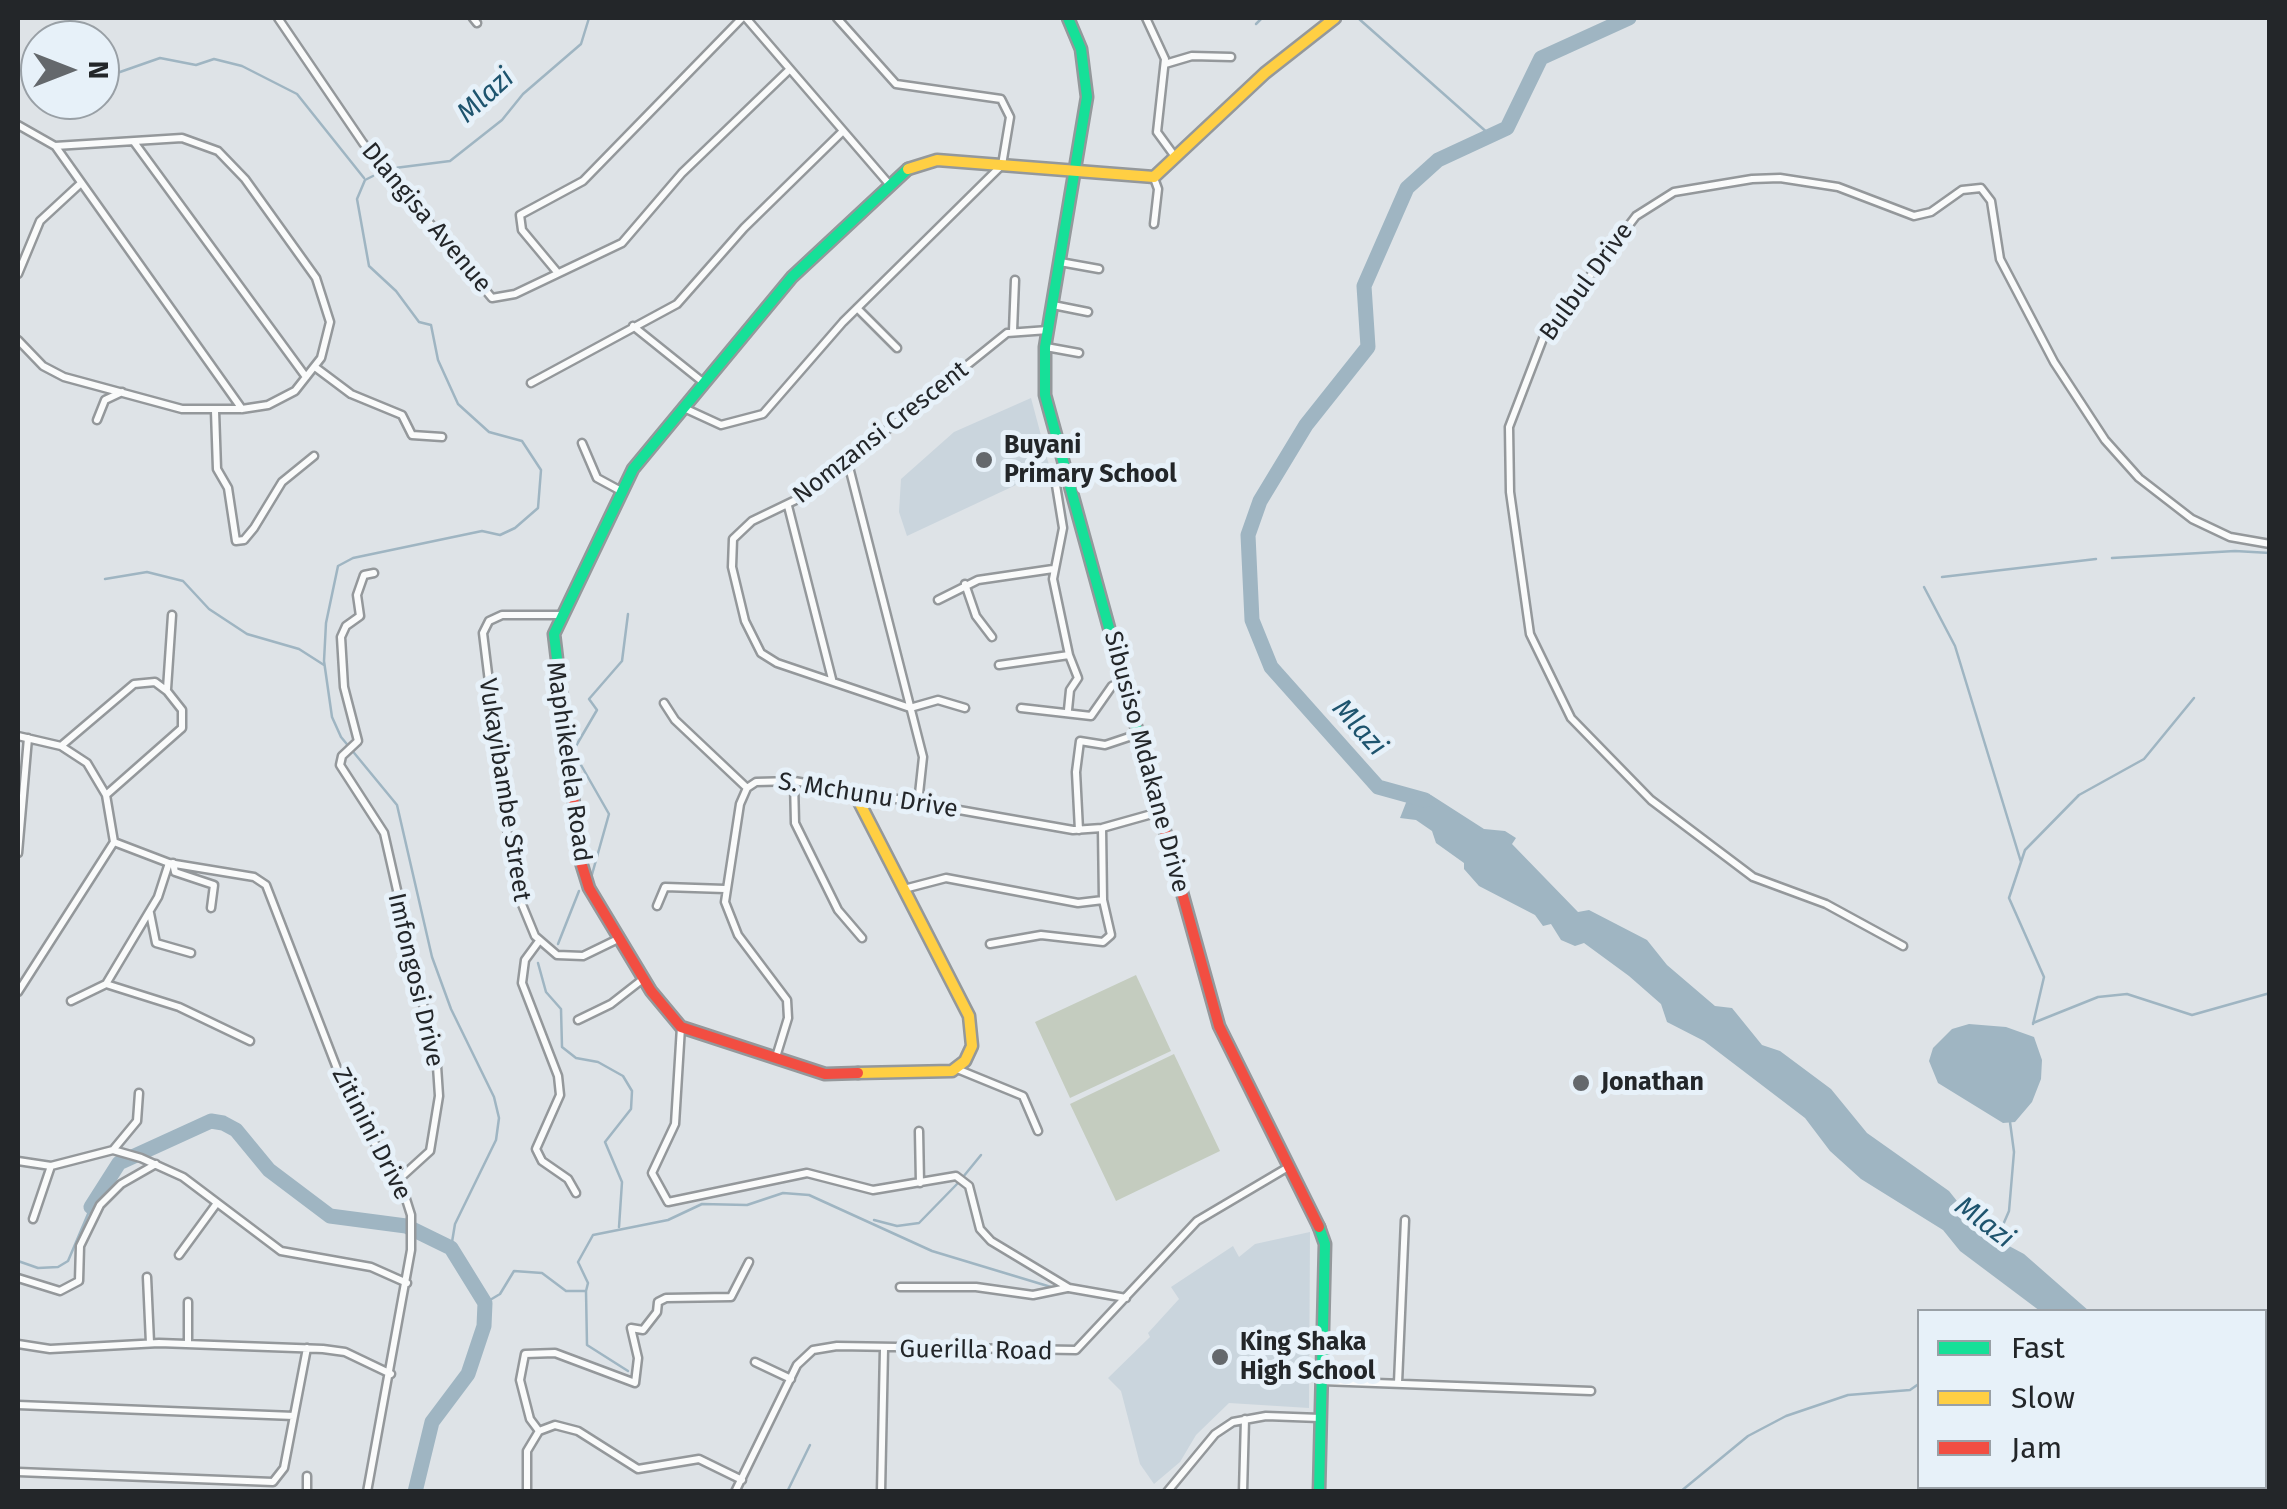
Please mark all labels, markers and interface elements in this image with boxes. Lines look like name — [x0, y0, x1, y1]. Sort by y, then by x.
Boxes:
north arrow — [20, 20, 120, 120]
text: N — [82, 61, 115, 79]
water label: Mlazi — [450, 62, 522, 130]
street label: Dlangisa Avenue — [355, 137, 497, 299]
street label: Bulbul Drive — [1534, 217, 1640, 347]
street label: Nomzansi Crescent — [788, 355, 974, 511]
place label: Buyani Primary School — [1004, 431, 1177, 490]
marker: Buyani Primary School — [973, 449, 995, 471]
street label: Sibusiso Mdakane Drive — [1097, 628, 1195, 896]
street label: Maphikelela Road — [539, 660, 597, 864]
street label: Vukayibambe Street — [472, 676, 536, 904]
water label: Mlazi — [1325, 692, 1393, 764]
street label: S. Mchunu Drive — [776, 767, 960, 825]
street label: Imfongosi Drive — [380, 890, 450, 1070]
street label: Zitinini Drive — [325, 1063, 417, 1205]
place label: Jonathan — [1601, 1068, 1704, 1098]
marker: Jonathan — [1570, 1072, 1592, 1094]
water label: Mlazi — [1948, 1190, 2020, 1256]
legend — [1917, 1309, 2267, 1489]
place label: King Shaka High School — [1240, 1328, 1375, 1387]
text: Fast — [2011, 1330, 2065, 1366]
street label: Guerilla Road — [899, 1335, 1053, 1367]
marker: King Shaka High School — [1209, 1346, 1231, 1368]
text: Slow — [2011, 1380, 2075, 1416]
text: Jam — [2011, 1430, 2062, 1466]

